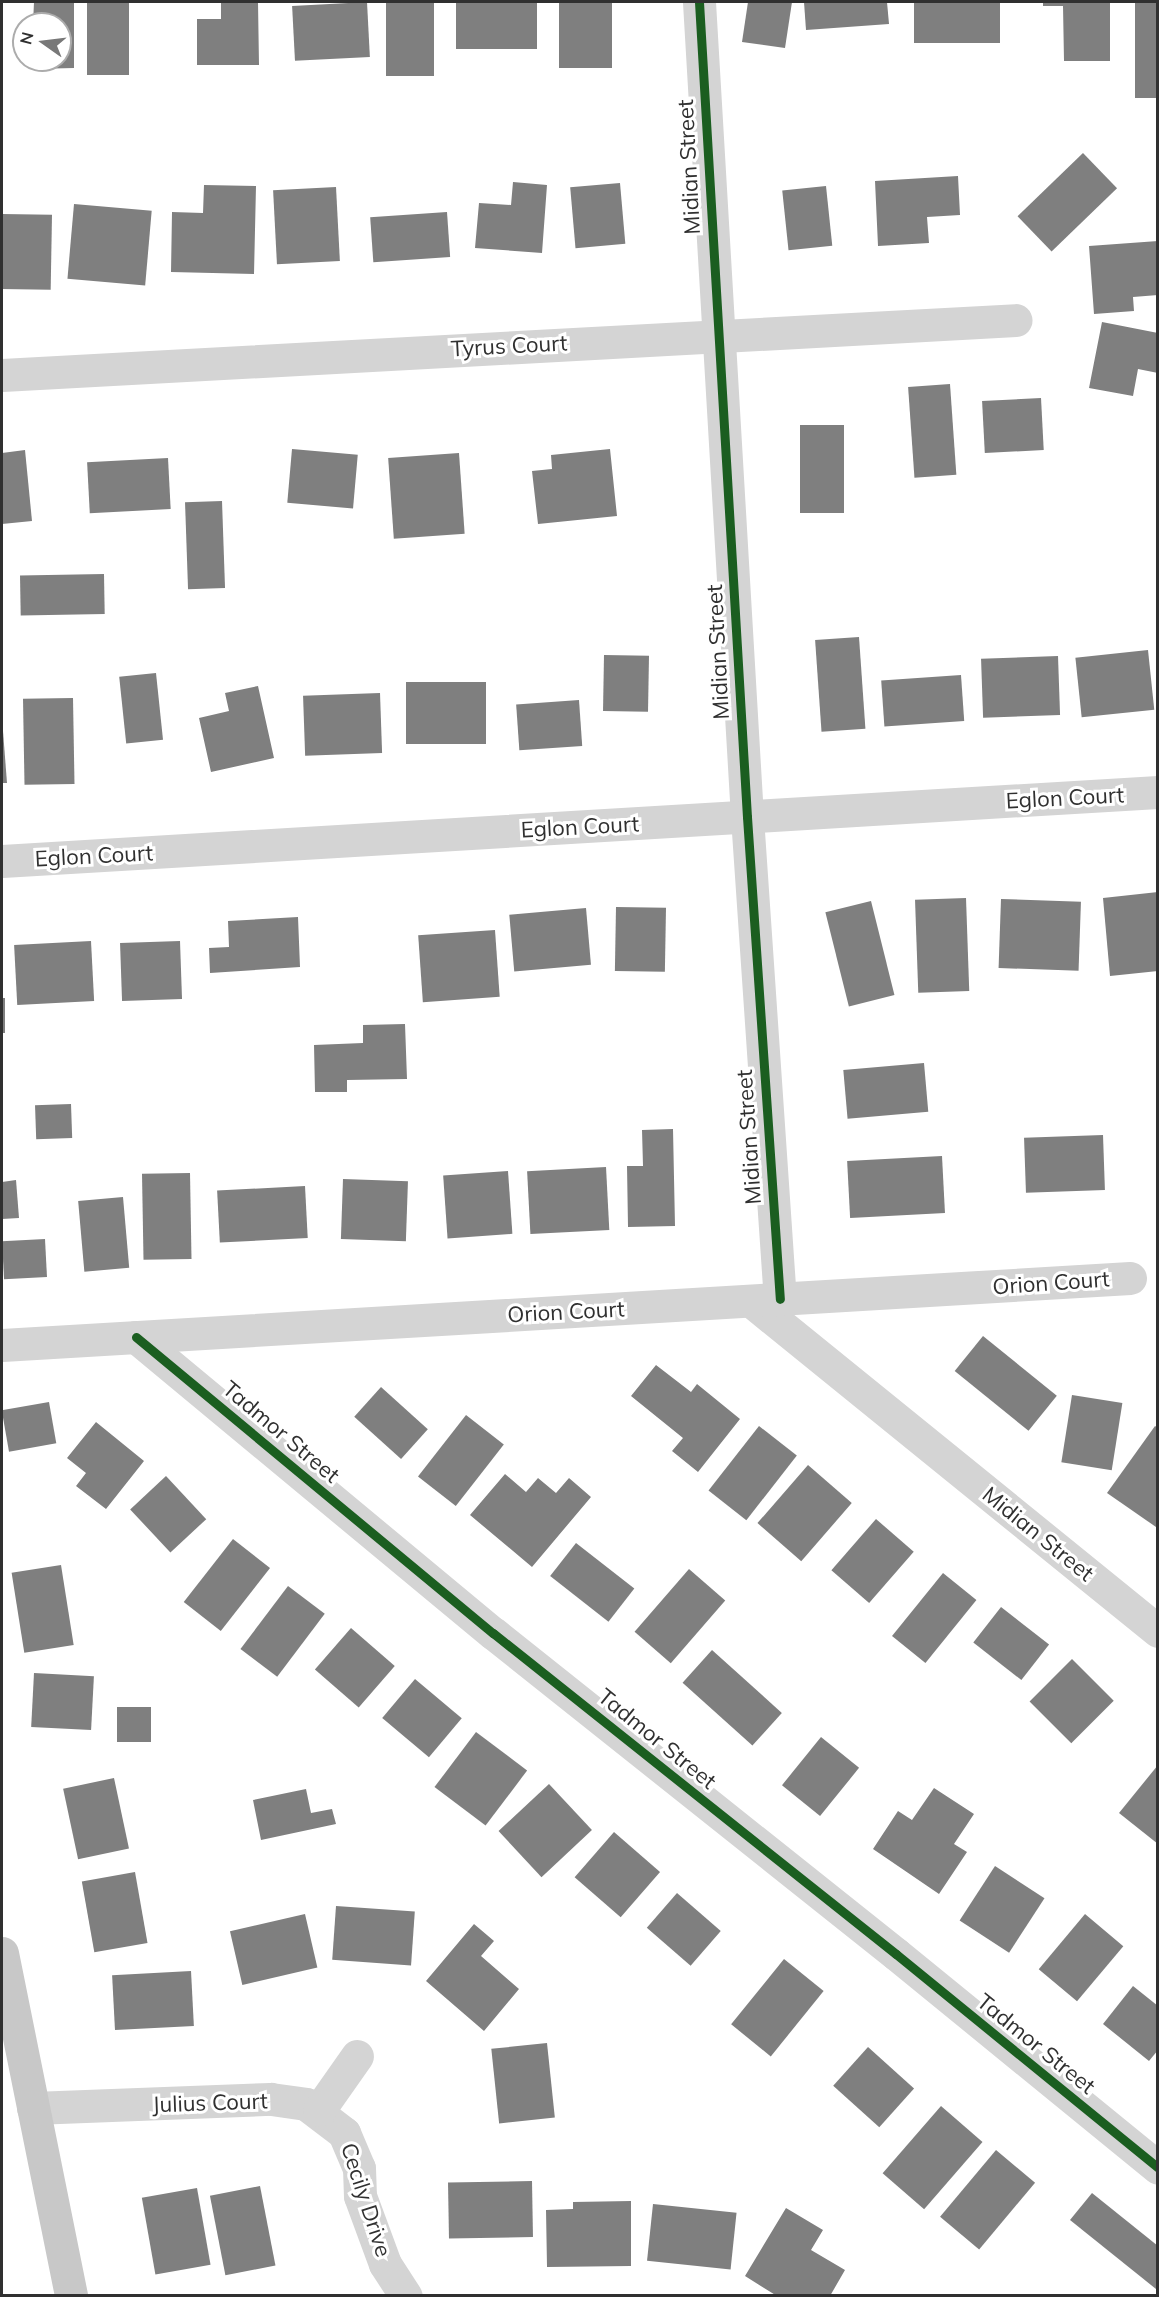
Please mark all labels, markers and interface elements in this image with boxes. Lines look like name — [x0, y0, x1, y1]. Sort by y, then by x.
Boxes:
north arrow — [12, 12, 72, 72]
text: N — [15, 30, 38, 46]
street label: Midian Street — [672, 99, 706, 235]
street label: Tyrus Court — [450, 330, 568, 362]
street label: Midian Street — [701, 584, 735, 720]
street label: Eglon Court — [1005, 782, 1125, 814]
street label: Eglon Court — [520, 811, 640, 843]
street label: Eglon Court — [34, 840, 154, 872]
street label: Midian Street — [731, 1069, 767, 1205]
street label: Orion Court — [992, 1266, 1110, 1300]
street label: Orion Court — [507, 1296, 625, 1328]
street label: Tadmor Street — [217, 1375, 345, 1489]
street label: Midian Street — [977, 1481, 1099, 1587]
street label: Tadmor Street — [593, 1683, 721, 1795]
street label: Tadmor Street — [972, 1988, 1100, 2100]
street label: Julius Court — [152, 2088, 268, 2118]
street label: Cecily Drive — [335, 2140, 397, 2260]

